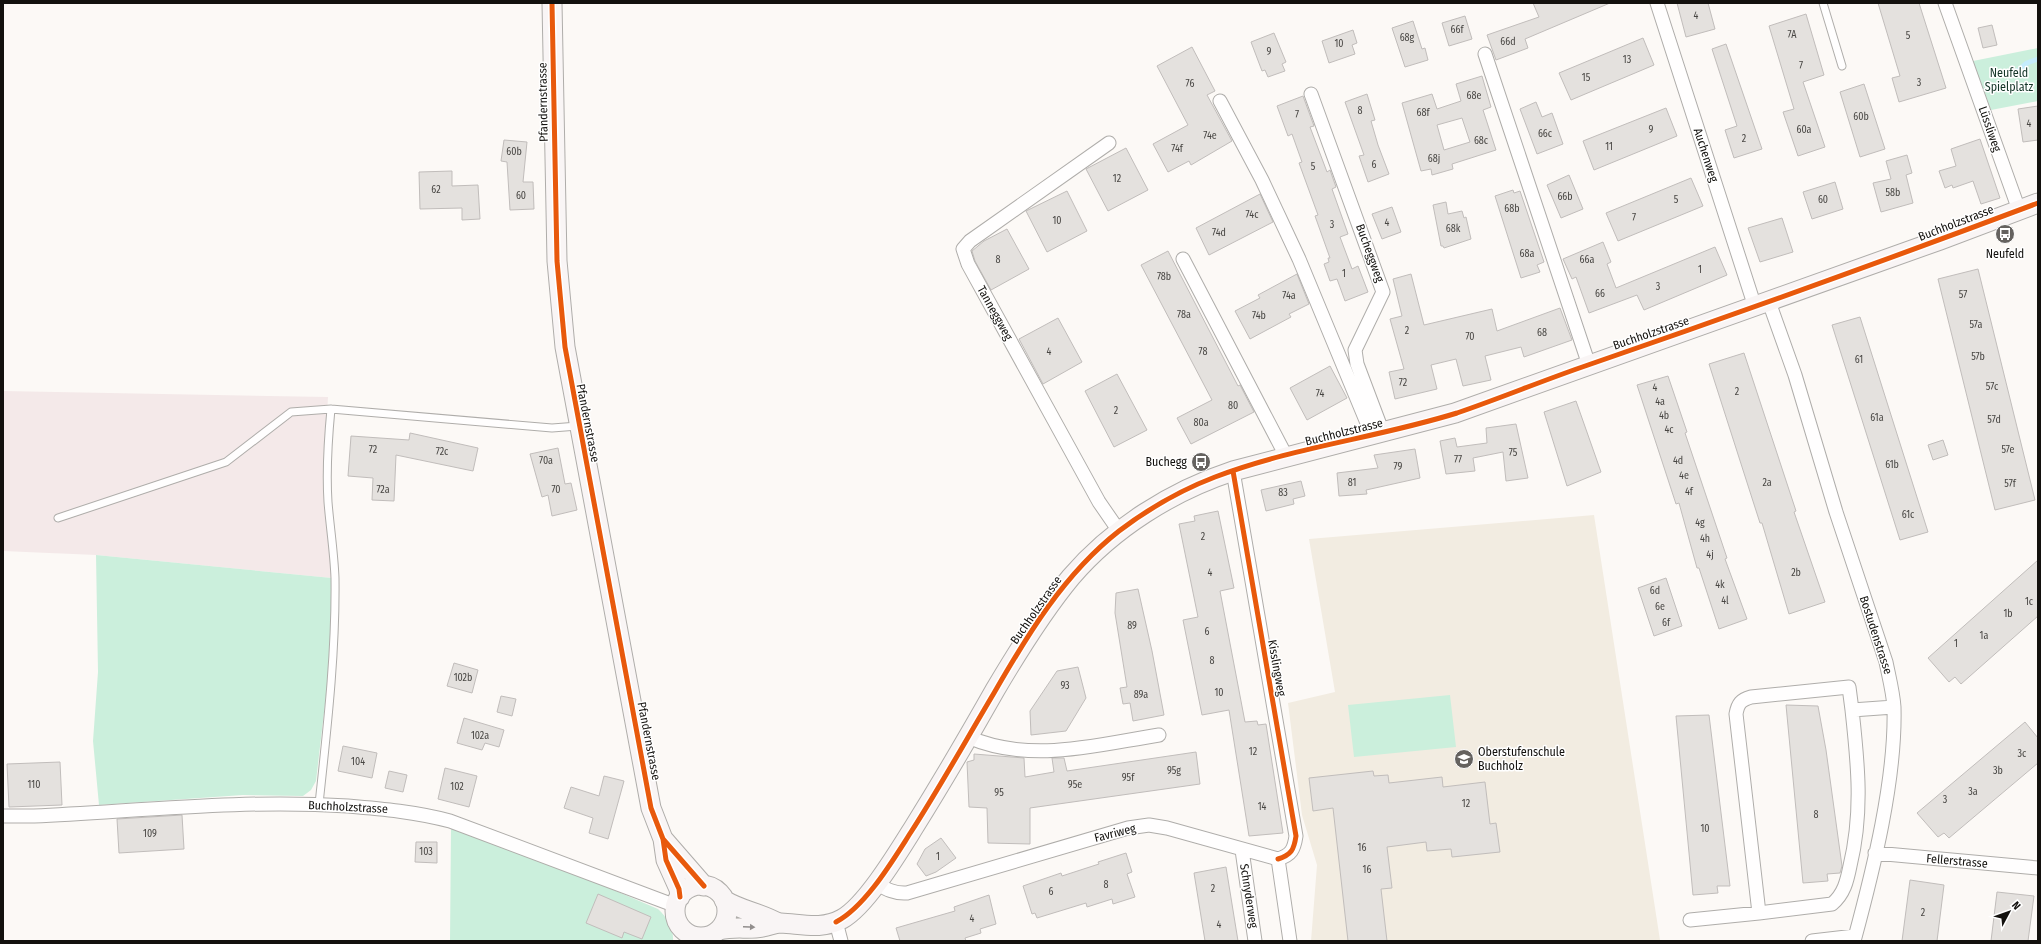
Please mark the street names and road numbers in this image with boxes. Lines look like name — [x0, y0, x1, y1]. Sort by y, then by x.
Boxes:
street label: Pfandernstrasse — [535, 62, 551, 142]
street label: Lüssliweg — [1976, 104, 2004, 154]
street label: Auchenweg — [1691, 126, 1721, 184]
street label: Buchholzstrasse — [1916, 202, 1996, 244]
street label: Bucheggweg — [1353, 222, 1387, 284]
street label: Tanneggweg — [974, 283, 1016, 343]
street label: Buchholzstrasse — [1611, 313, 1691, 353]
street label: Pfandernstrasse — [574, 383, 602, 463]
street label: Buchholzstrasse — [1304, 416, 1384, 448]
street label: Buchholzstrasse — [1007, 573, 1065, 647]
street label: Bostudenstrasse — [1857, 594, 1895, 676]
street label: Kisslingweg — [1265, 639, 1289, 698]
street label: Pfandernstrasse — [635, 701, 663, 781]
street label: Buchholzstrasse — [308, 798, 388, 816]
street label: Favriweg — [1093, 821, 1138, 845]
street label: Fellerstrasse — [1926, 851, 1988, 871]
street label: Schnyderweg — [1237, 863, 1261, 930]

